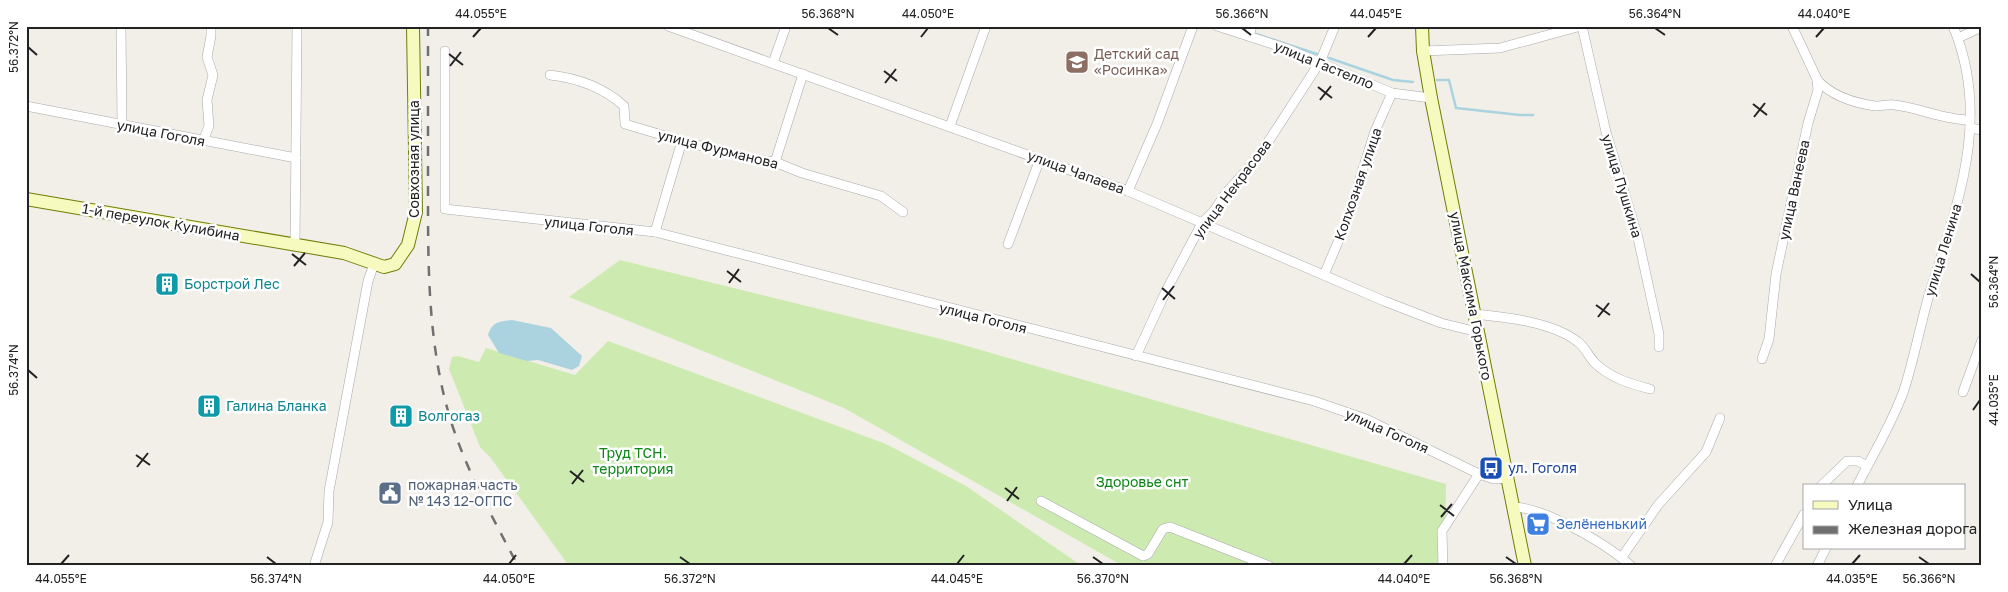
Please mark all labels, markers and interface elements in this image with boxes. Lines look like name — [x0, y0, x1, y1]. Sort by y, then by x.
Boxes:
text: 44.055°E — [455, 6, 507, 21]
text: 56.368°N — [801, 6, 855, 21]
text: 44.050°E — [902, 6, 954, 21]
text: 56.366°N — [1215, 6, 1269, 21]
text: 44.045°E — [1350, 6, 1402, 21]
text: 56.364°N — [1629, 6, 1681, 21]
text: 44.040°E — [1798, 6, 1850, 21]
text: 56.372°N — [6, 21, 21, 73]
street label: улица Гастелло — [1272, 37, 1377, 92]
place label: Детский сад «Росинка» — [1094, 45, 1180, 78]
school or university icon: Детский сад «Росинка» — [1064, 49, 1090, 75]
street label: Совхозная улица — [405, 100, 422, 218]
street label: улица Гоголя — [115, 116, 207, 149]
street label: улица Фурманова — [656, 125, 780, 172]
street label: Колхозная улица — [1330, 125, 1385, 242]
street label: улица Пушкина — [1599, 132, 1646, 240]
street label: улица Некрасова — [1189, 136, 1274, 242]
street label: улица Ванеева — [1775, 138, 1812, 242]
street label: улица Чапаева — [1025, 146, 1127, 197]
street label: 1-й переулок Кулибина — [81, 199, 241, 244]
street label: улица Ленина — [1920, 201, 1965, 298]
street label: улица Максима Горького — [1447, 210, 1496, 382]
street label: улица Гоголя — [543, 212, 635, 239]
text: 56.364°N — [1986, 256, 2001, 308]
building icon: Борстрой Лес — [154, 271, 180, 297]
place label: Борстрой Лес — [184, 275, 280, 292]
street label: улица Гоголя — [937, 298, 1029, 337]
text: 56.374°N — [6, 344, 21, 396]
text: 44.035°E — [1986, 374, 2001, 426]
building icon: Галина Бланка — [196, 393, 222, 419]
place label: Галина Бланка — [226, 397, 327, 414]
building icon: Волгогаз — [388, 403, 414, 429]
street label: улица Гоголя — [1343, 404, 1432, 457]
place label: Волгогаз — [418, 407, 480, 424]
park label: Труд ТСН. территория — [593, 444, 673, 477]
bus stop icon: ул. Гоголя — [1478, 455, 1504, 481]
place label: ул. Гоголя — [1508, 459, 1577, 476]
park label: Здоровье снт — [1096, 473, 1189, 490]
place label: пожарная часть № 143 12-ОГПС — [408, 476, 518, 509]
public building icon: пожарная часть № 143 12-ОГПС — [377, 480, 403, 506]
legend — [1803, 484, 1966, 550]
text: Улица — [1848, 495, 1893, 513]
supermarket icon: Зелёненький — [1525, 511, 1551, 537]
place label: Зелёненький — [1556, 515, 1647, 532]
text: Железная дорога — [1848, 519, 1977, 537]
text: 44.055°E — [35, 571, 87, 586]
text: 56.374°N — [250, 571, 302, 586]
text: 44.050°E — [483, 571, 535, 586]
text: 56.372°N — [664, 571, 716, 586]
text: 44.045°E — [931, 571, 983, 586]
text: 56.370°N — [1077, 571, 1129, 586]
text: 44.040°E — [1378, 571, 1430, 586]
text: 56.368°N — [1489, 571, 1543, 586]
text: 44.035°E — [1826, 571, 1878, 586]
text: 56.366°N — [1902, 571, 1956, 586]

